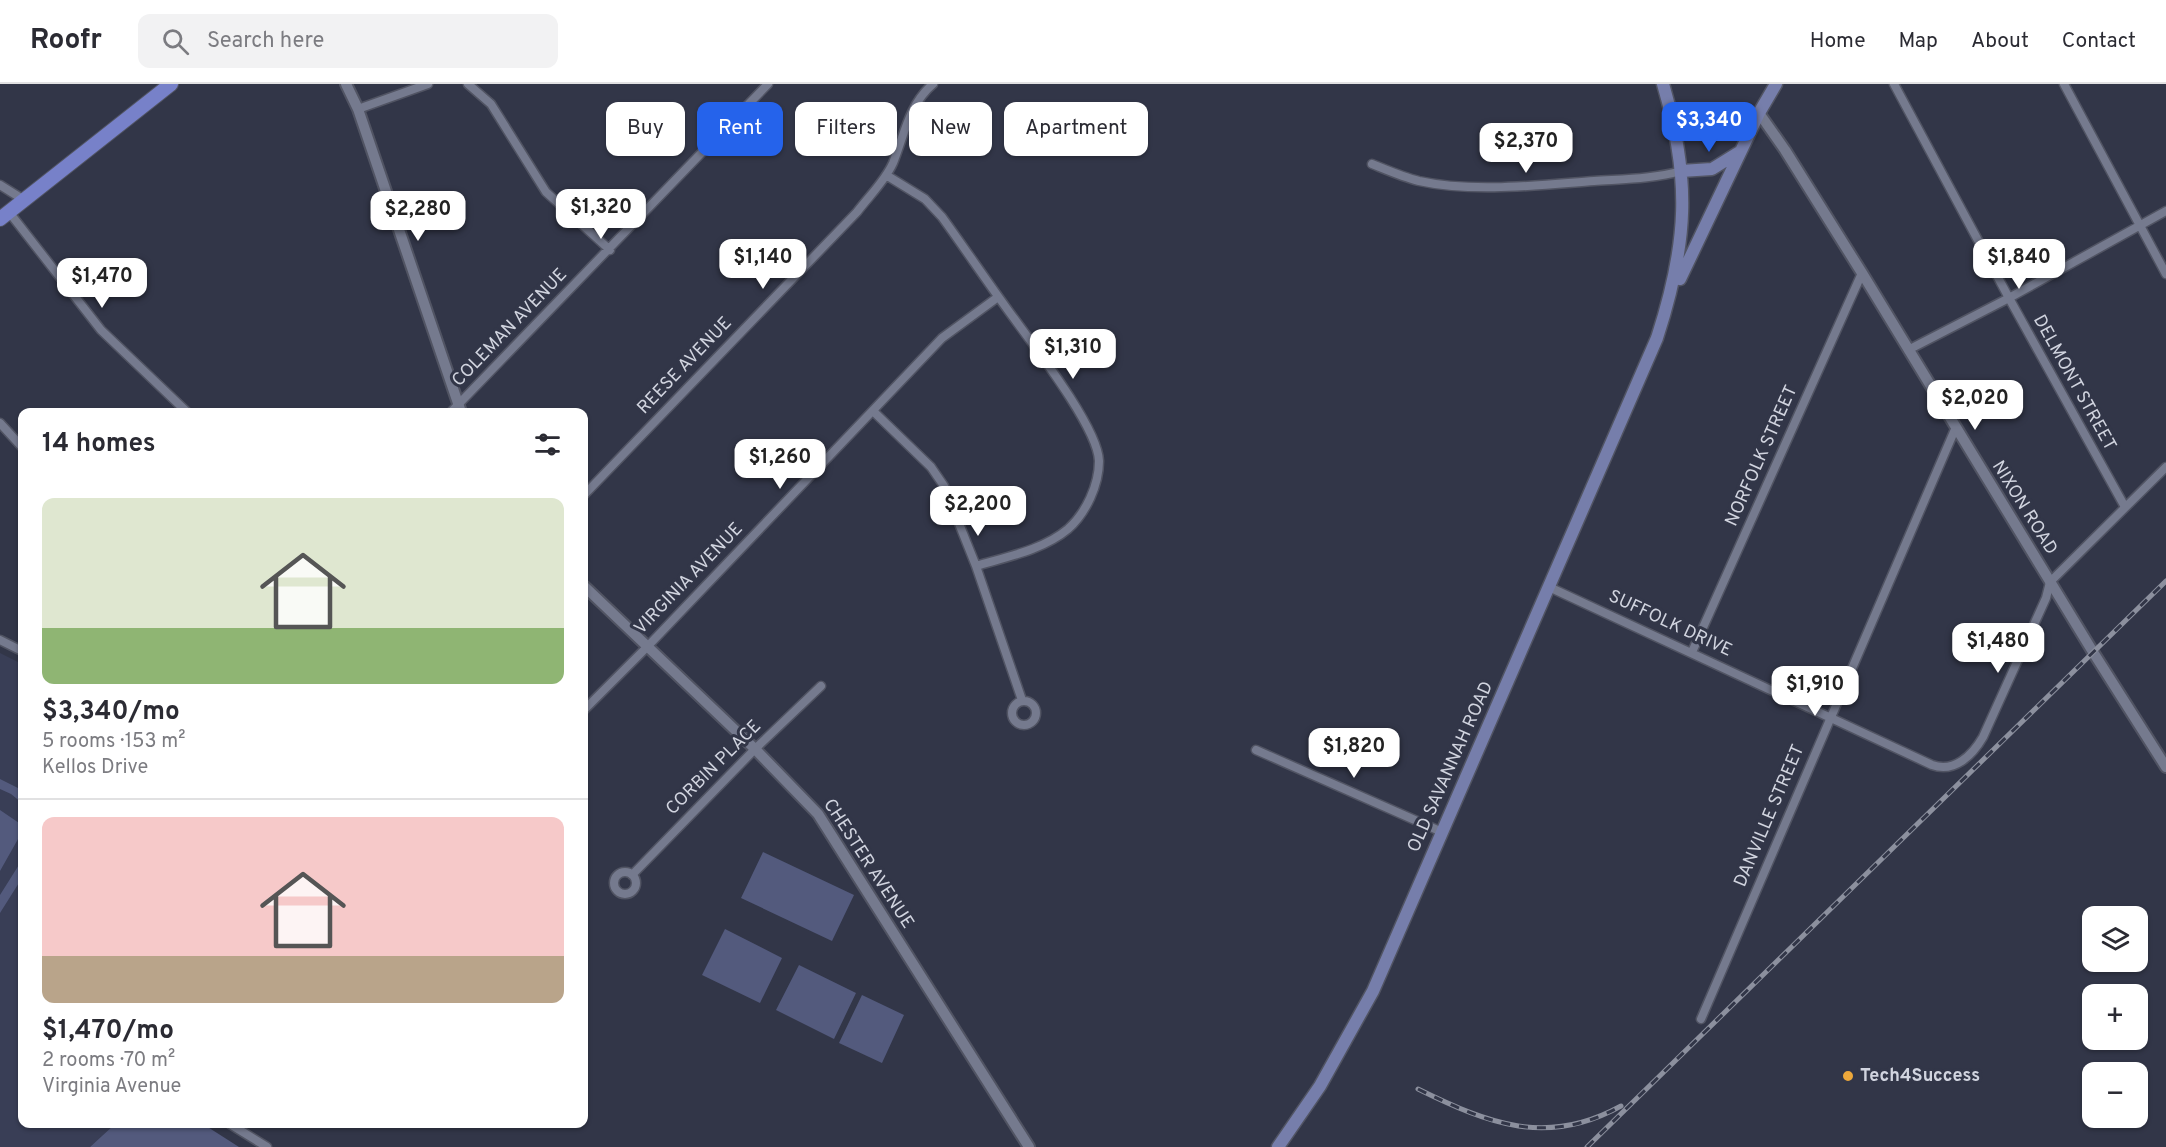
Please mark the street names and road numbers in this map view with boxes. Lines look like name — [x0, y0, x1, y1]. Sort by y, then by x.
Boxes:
street label: COLEMAN AVENUE — [448, 264, 572, 392]
street label: DELMONT STREET — [2027, 311, 2121, 455]
street label: REESE AVENUE — [633, 312, 737, 420]
street label: NORFOLK STREET — [1721, 382, 1803, 530]
street label: NIXON ROAD — [1986, 457, 2062, 559]
street label: VIRGINIA AVENUE — [630, 518, 748, 640]
street label: SUFFOLK DRIVE — [1604, 585, 1736, 663]
street label: OLD SAVANNAH ROAD — [1403, 678, 1499, 856]
street label: CORBIN PLACE — [662, 716, 766, 820]
street label: DANVILLE STREET — [1730, 741, 1810, 891]
street label: CHESTER AVENUE — [817, 795, 919, 933]

